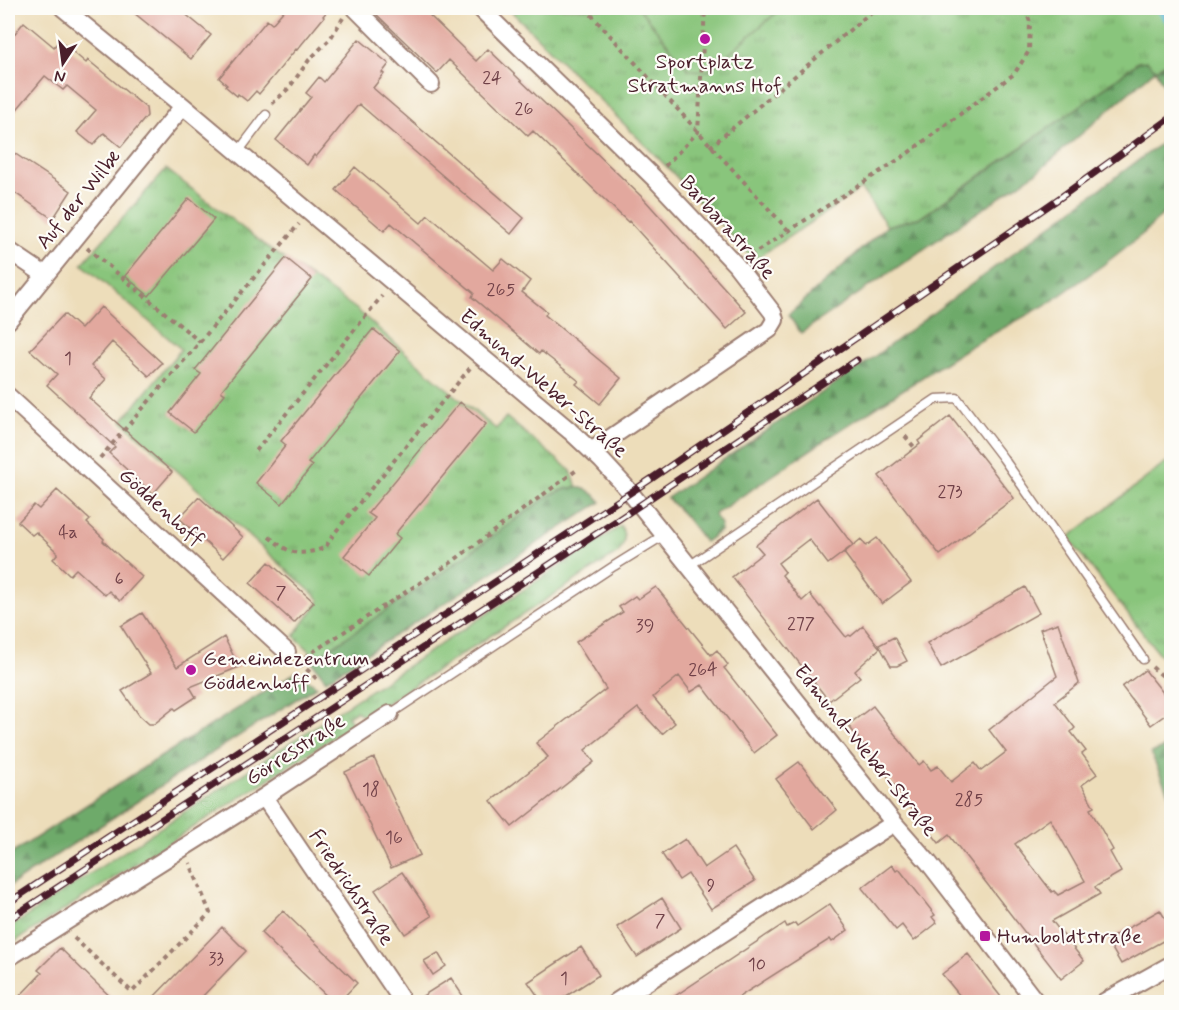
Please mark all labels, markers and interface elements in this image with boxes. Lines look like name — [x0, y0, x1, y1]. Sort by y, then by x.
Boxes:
marker: Sportplatz Stratmanns Hof — [698, 32, 712, 46]
north arrow — [33, 33, 93, 93]
place label: Sportplatz Stratmanns Hof — [628, 48, 782, 100]
text: N — [52, 65, 68, 88]
house number: 24 — [482, 66, 502, 90]
house number: 26 — [515, 97, 533, 121]
street label: Auf der Wilbe — [30, 144, 128, 255]
street label: Barbarastraße — [673, 170, 782, 286]
house number: 265 — [487, 278, 515, 302]
street label: Edmund-Weber-Straße — [453, 303, 633, 465]
house number: 1 — [64, 347, 72, 371]
street label: Göddenhoff — [112, 462, 210, 554]
house number: 273 — [937, 480, 963, 504]
house number: 4a — [58, 521, 78, 545]
house number: 6 — [114, 567, 124, 591]
house number: 7 — [276, 581, 287, 605]
house number: 277 — [787, 612, 815, 636]
house number: 39 — [636, 614, 654, 638]
place label: Gemeindezentrum Göddenhoff — [203, 645, 369, 697]
house number: 264 — [688, 658, 718, 682]
street label: Edmund-Weber-Straße — [787, 659, 943, 843]
marker: Gemeindezentrum Göddenhoff — [184, 663, 198, 677]
street label: Görresstraße — [240, 707, 351, 793]
house number: 18 — [362, 778, 380, 802]
house number: 285 — [955, 788, 983, 812]
street label: Friedrichstraße — [302, 824, 400, 951]
house number: 16 — [385, 826, 403, 850]
house number: 9 — [707, 874, 716, 898]
house number: 7 — [655, 909, 666, 933]
place label: Humboldtstraße — [997, 923, 1142, 951]
marker: Humboldtstraße — [978, 929, 992, 943]
house number: 33 — [208, 947, 224, 971]
house number: 10 — [748, 953, 766, 977]
house number: 1 — [560, 967, 568, 991]

